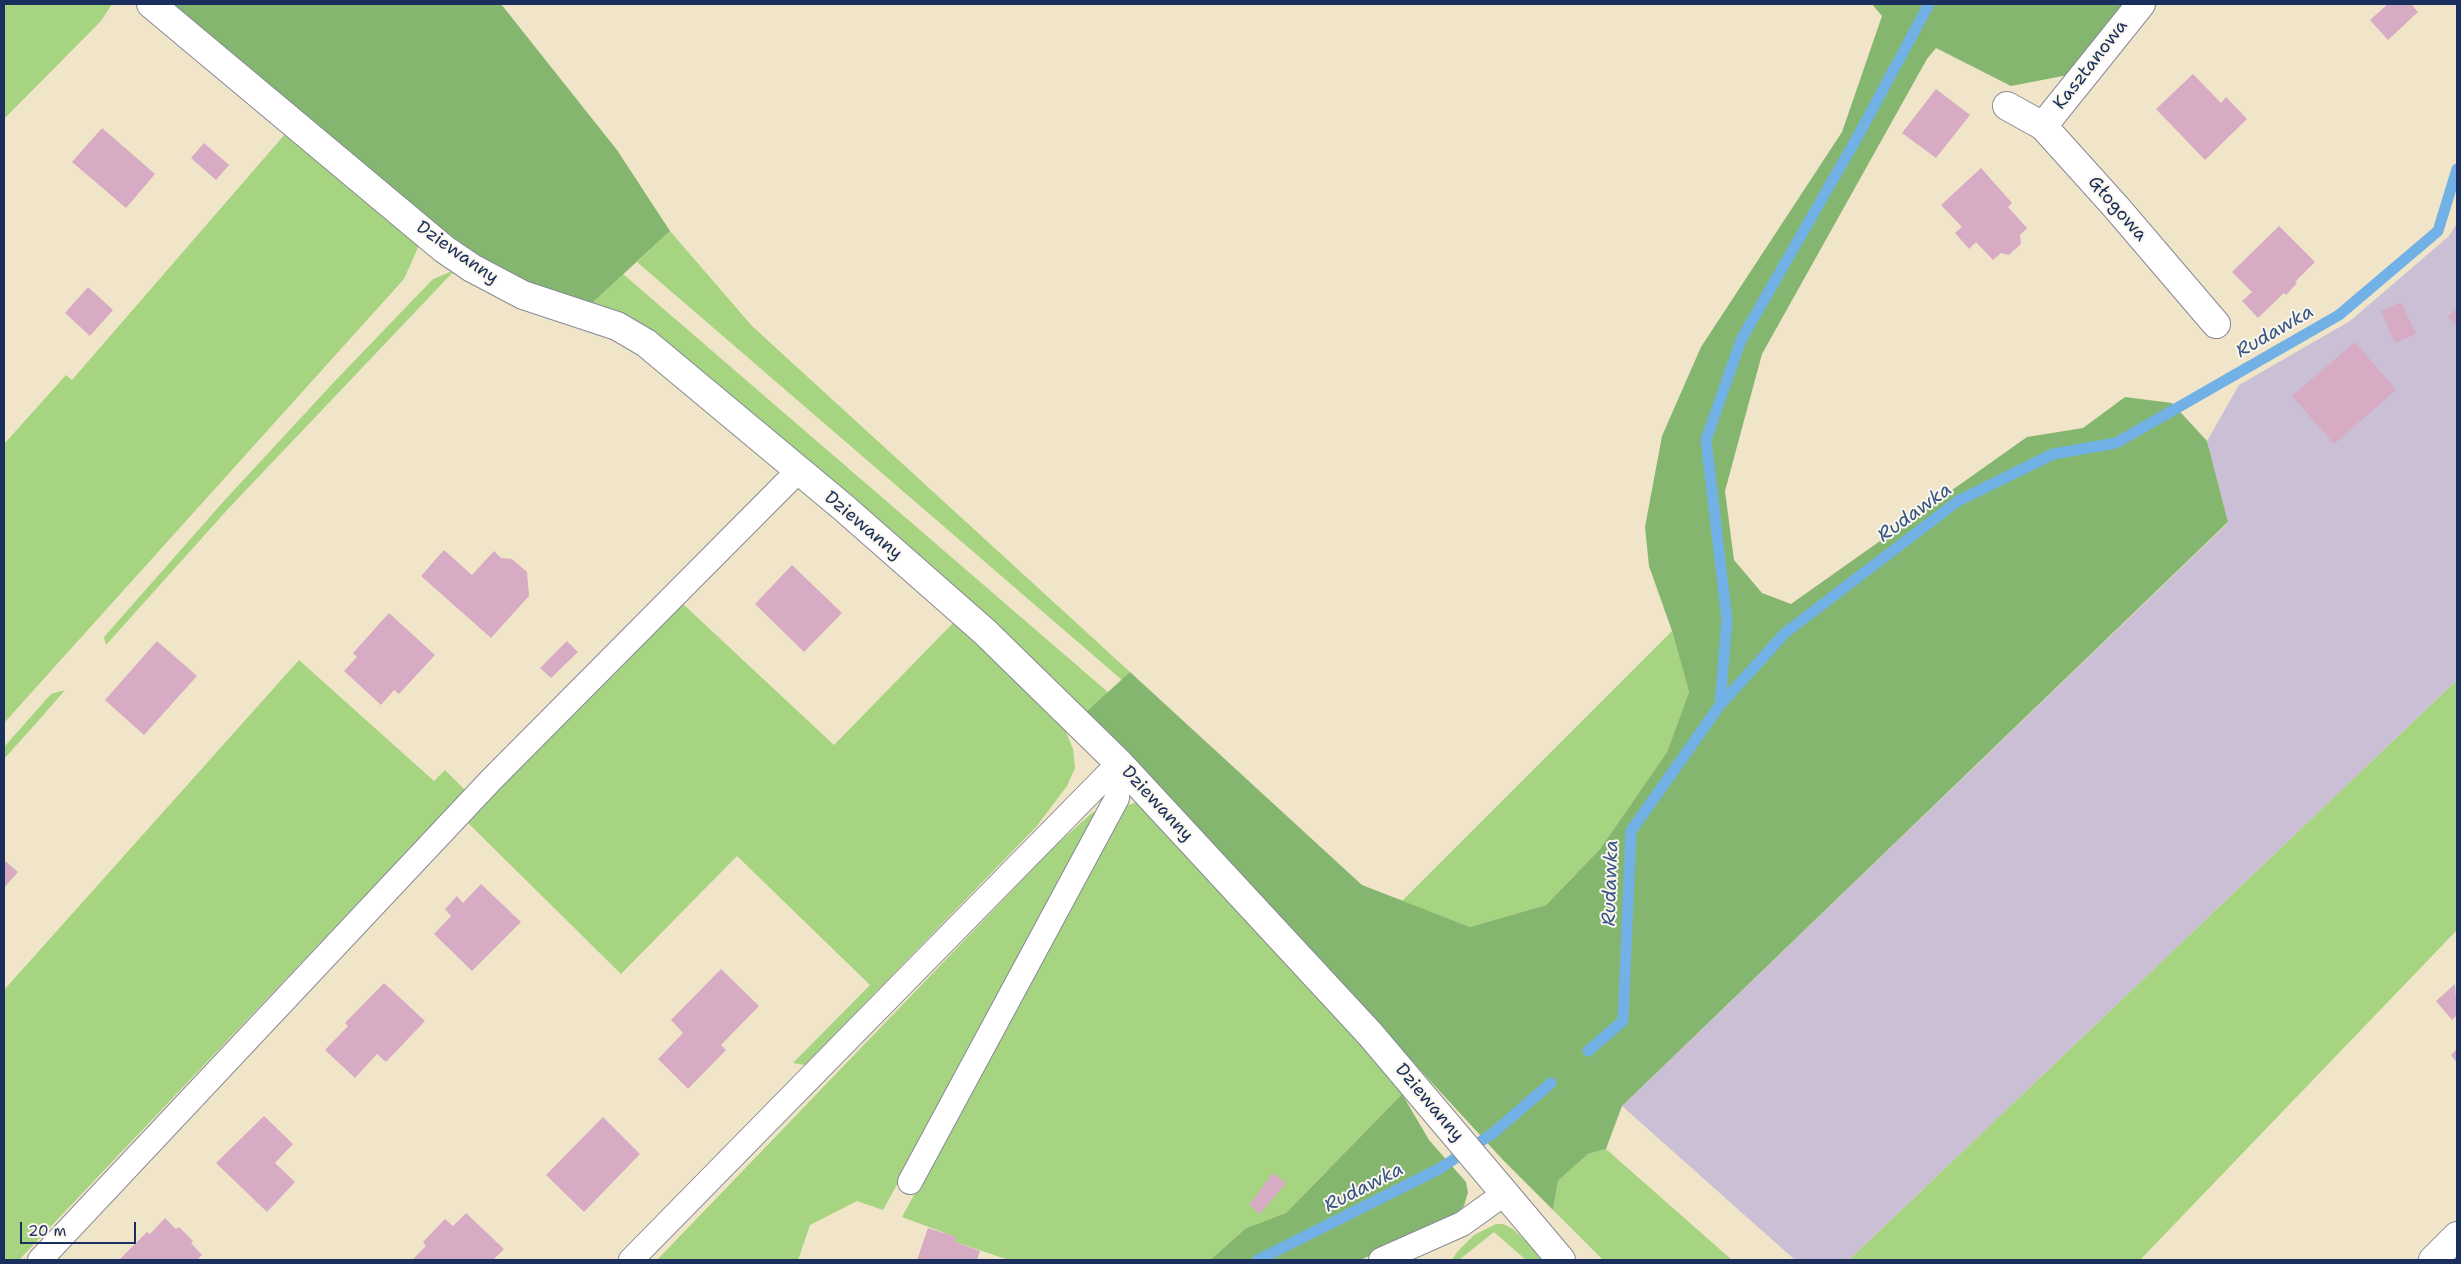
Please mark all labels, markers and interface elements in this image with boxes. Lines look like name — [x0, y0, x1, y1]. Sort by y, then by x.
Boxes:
street label: Kasztanowa — [2049, 16, 2133, 114]
street label: Głogowa — [2083, 172, 2151, 246]
street label: Dziewanny — [412, 217, 502, 289]
water label: Rudawka — [2232, 301, 2318, 363]
water label: Rudawka — [1873, 478, 1957, 548]
street label: Dziewanny — [820, 487, 906, 565]
street label: Dziewanny — [1117, 762, 1197, 846]
water label: Rudawka — [1598, 840, 1624, 926]
street label: Dziewanny — [1390, 1060, 1468, 1146]
water label: Rudawka — [1320, 1158, 1408, 1218]
scale bar — [22, 1212, 139, 1244]
text: 20 m — [28, 1221, 67, 1241]

